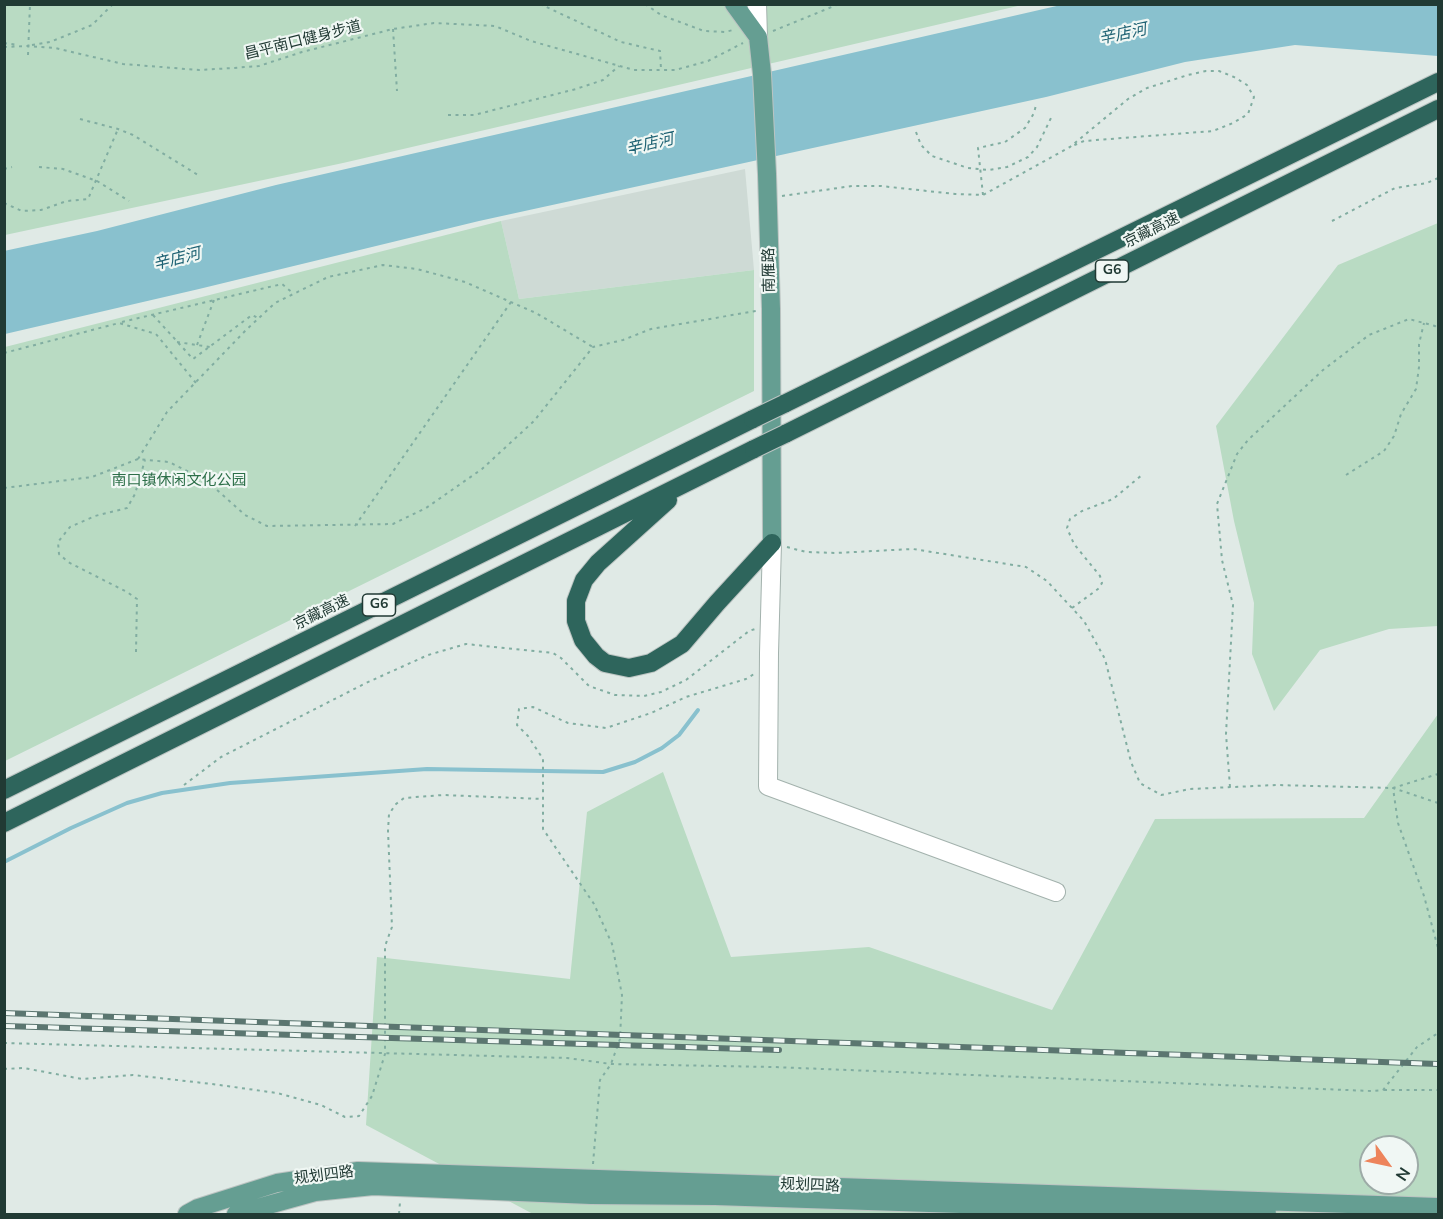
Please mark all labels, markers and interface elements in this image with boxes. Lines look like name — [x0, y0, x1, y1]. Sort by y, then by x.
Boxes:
street label: 昌平南口健身步道 — [243, 18, 363, 64]
water label: 辛店河 — [1098, 21, 1148, 49]
water label: 辛店河 — [624, 130, 676, 160]
street label: 京藏高速 — [1121, 210, 1183, 252]
water label: 辛店河 — [151, 245, 203, 275]
street label: 南雁路 — [761, 247, 779, 293]
road number: G6 — [1096, 260, 1128, 282]
park label: 南口镇休闲文化公园 — [112, 472, 246, 490]
street label: 京藏高速 — [291, 592, 353, 634]
road number: G6 — [362, 594, 395, 616]
north arrow — [1359, 1135, 1419, 1195]
street label: 规划四路 — [293, 1163, 355, 1189]
text: N — [1390, 1163, 1415, 1185]
street label: 规划四路 — [780, 1176, 840, 1196]

